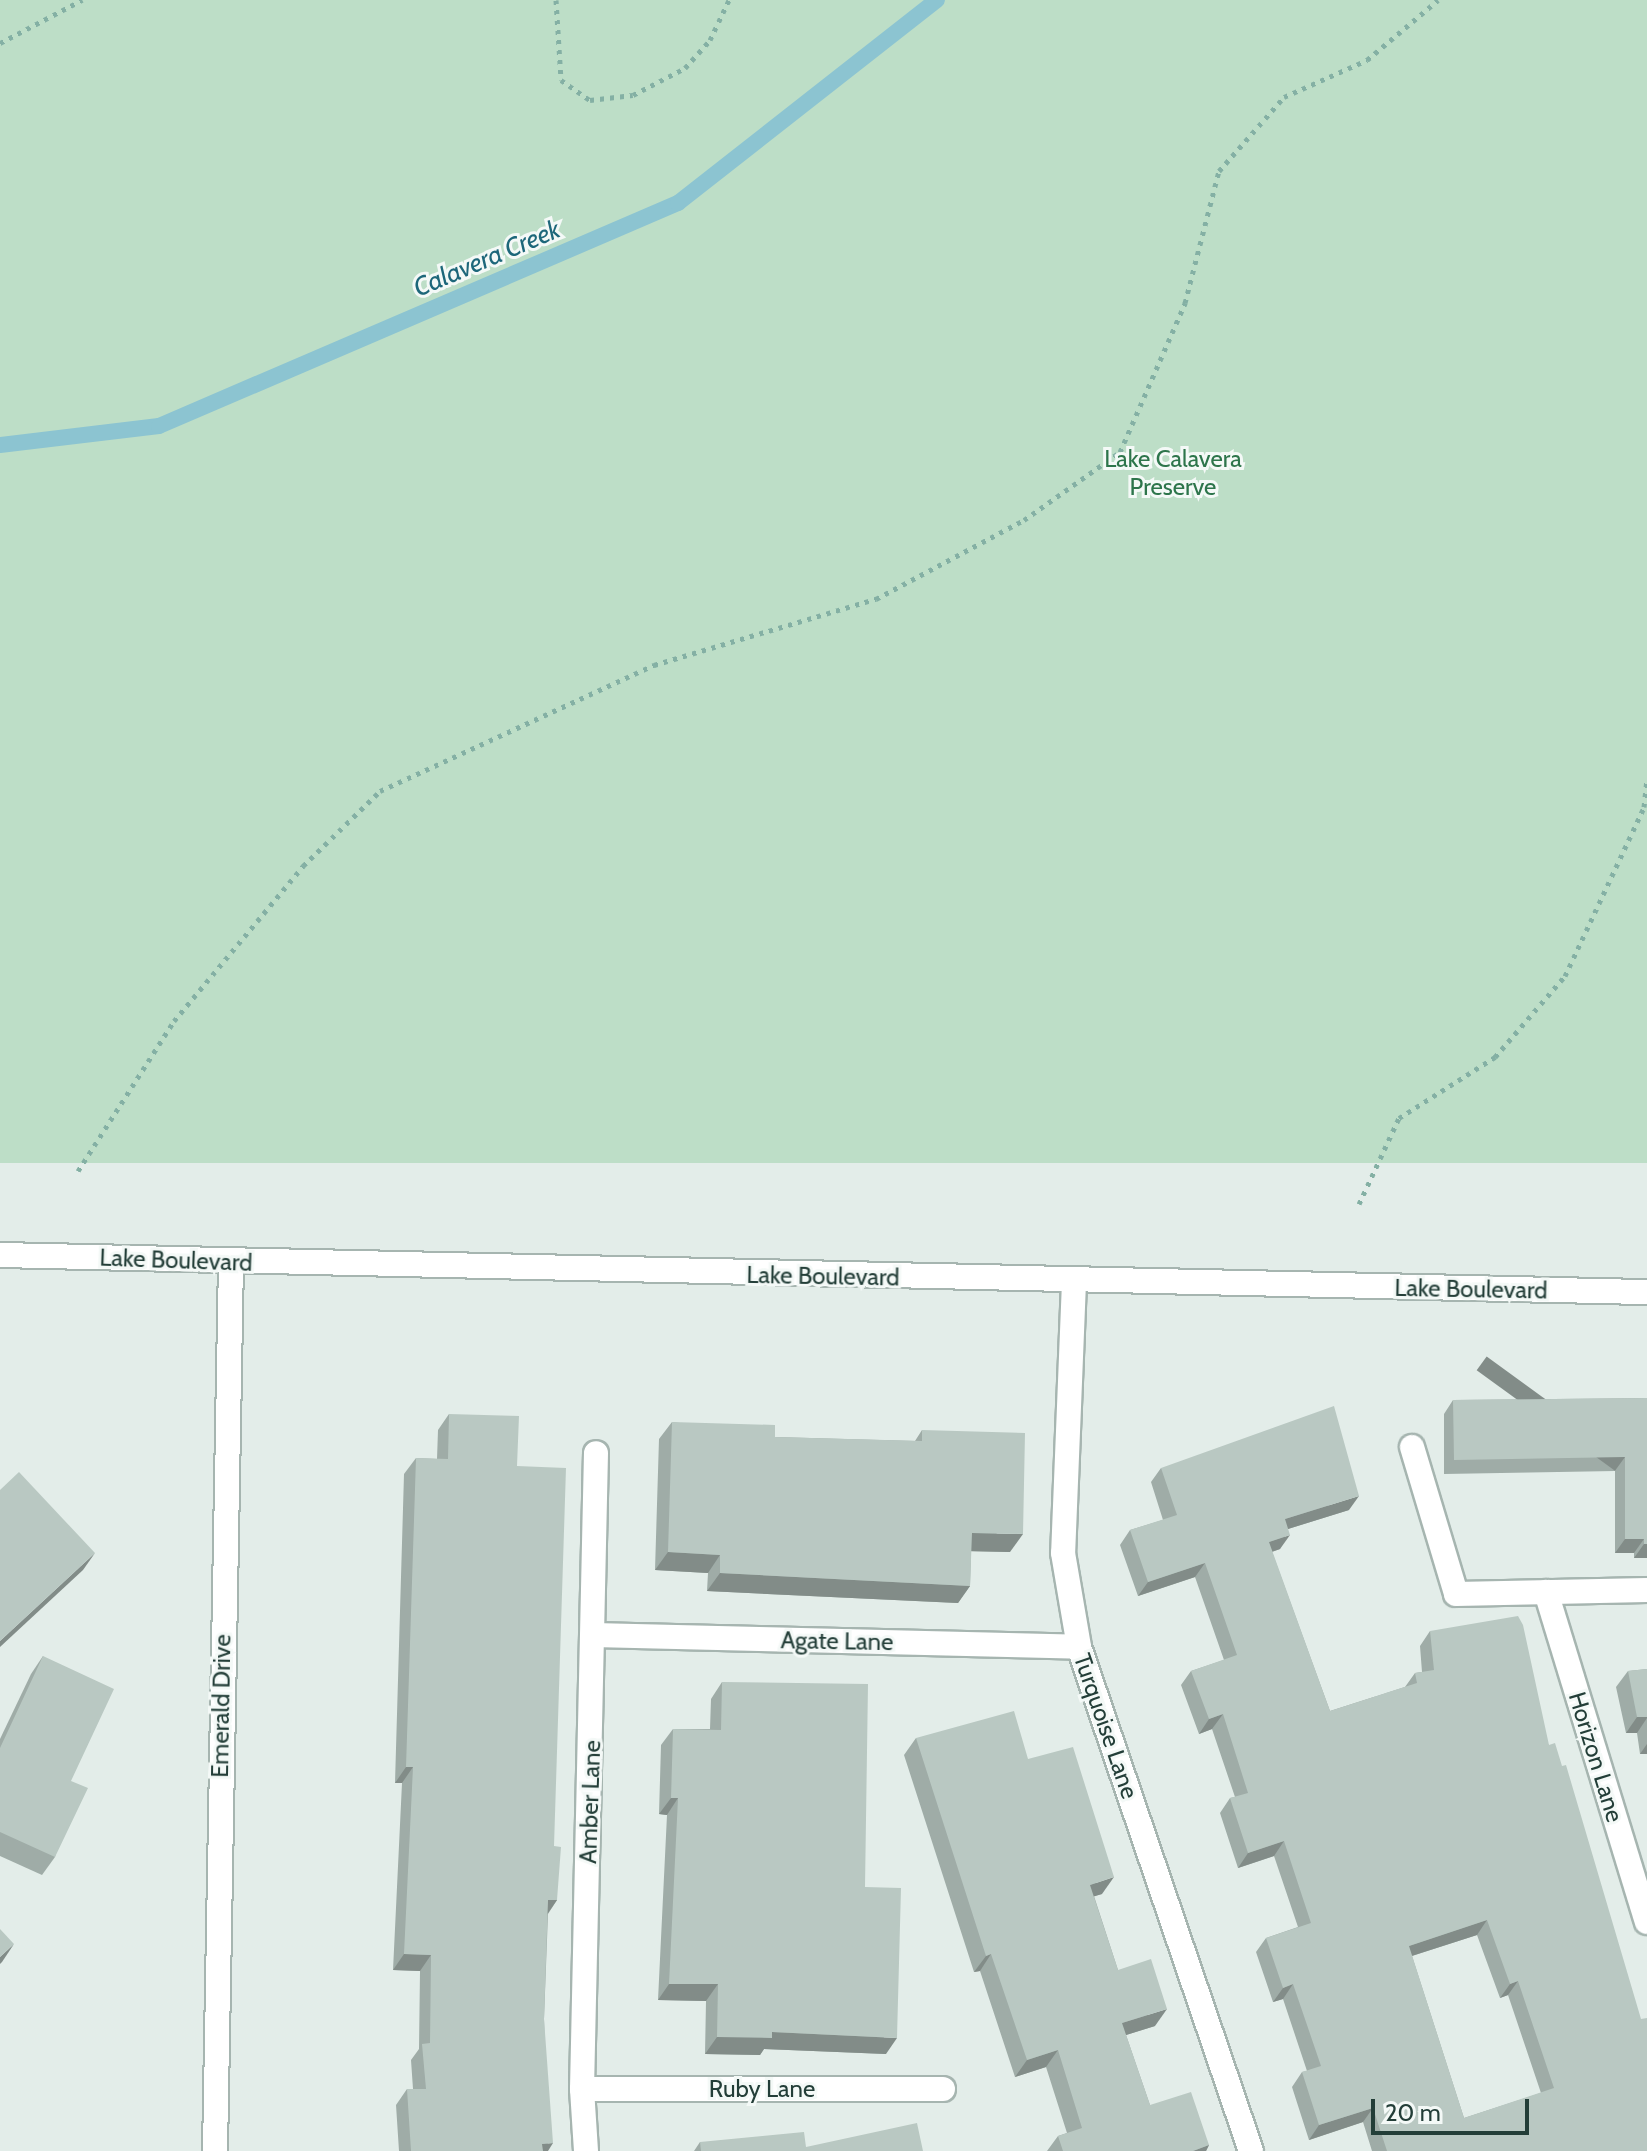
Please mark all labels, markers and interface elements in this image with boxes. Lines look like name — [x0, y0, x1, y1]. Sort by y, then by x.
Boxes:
water label: Calavera Creek — [409, 214, 565, 304]
park label: Lake Calavera Preserve — [1104, 445, 1242, 501]
street label: Lake Boulevard — [99, 1243, 253, 1277]
street label: Lake Boulevard — [746, 1260, 900, 1292]
street label: Lake Boulevard — [1394, 1273, 1548, 1305]
street label: Agate Lane — [780, 1626, 894, 1656]
street label: Emerald Drive — [205, 1634, 237, 1778]
street label: Turquoise Lane — [1068, 1650, 1144, 1802]
street label: Horizon Lane — [1563, 1688, 1629, 1826]
street label: Amber Lane — [573, 1740, 607, 1864]
street label: Ruby Lane — [709, 2075, 815, 2103]
scale bar — [1375, 2083, 1533, 2133]
text: 20 m — [1385, 2098, 1441, 2127]

